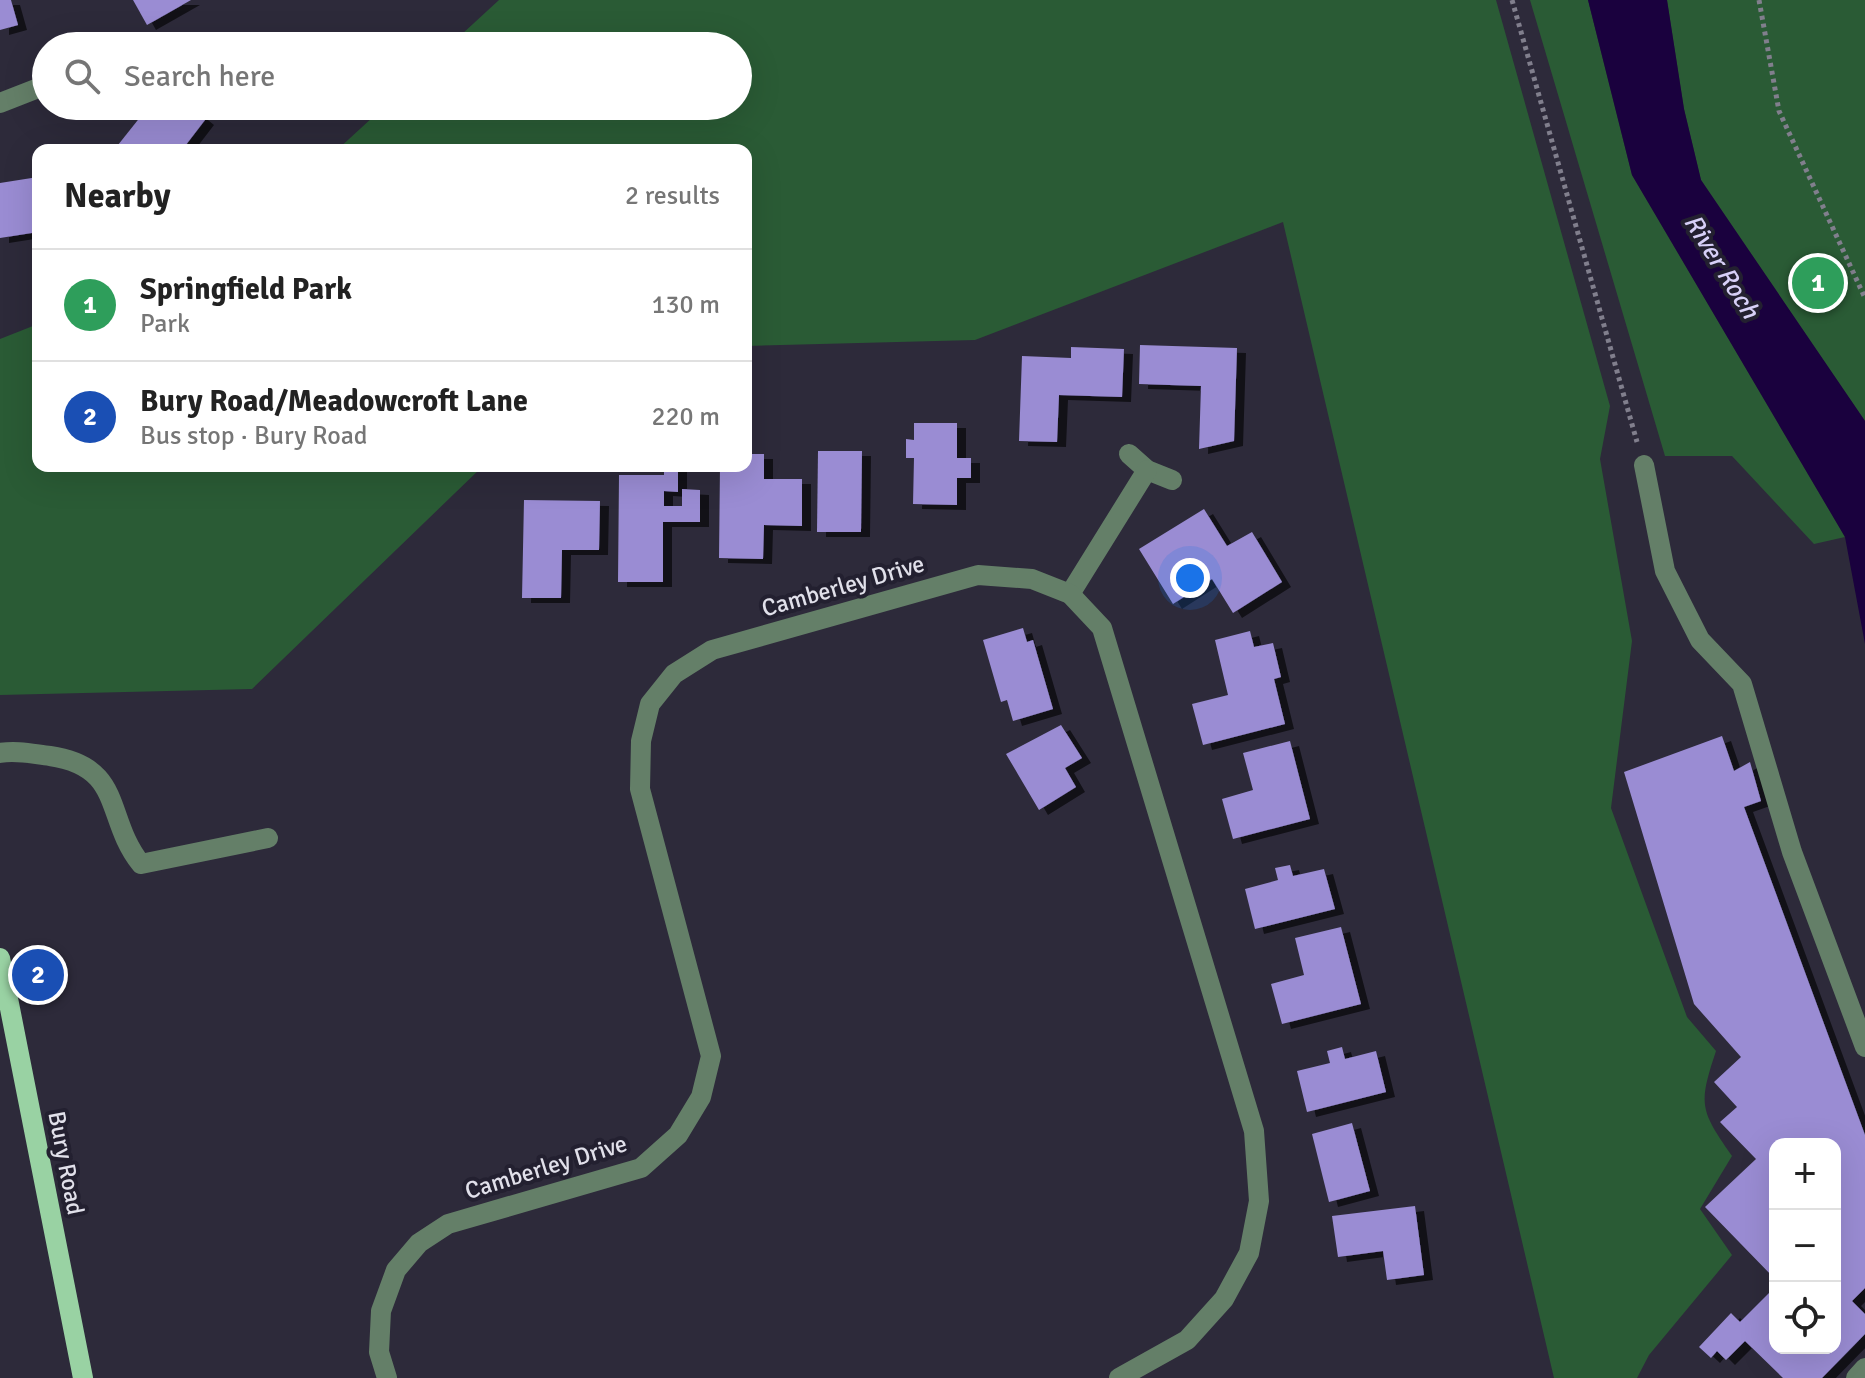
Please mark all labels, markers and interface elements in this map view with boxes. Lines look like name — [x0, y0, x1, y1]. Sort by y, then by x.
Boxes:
search box — [32, 32, 752, 120]
icon: search — [60, 54, 104, 98]
text: Search here — [124, 58, 275, 95]
text: Nearby — [64, 175, 171, 217]
text: 2 results — [625, 180, 720, 212]
water label: River Roch — [1676, 208, 1766, 325]
pin: 1 — [1792, 253, 1844, 313]
text: Springfield Park — [140, 271, 352, 308]
text: 1 — [83, 289, 97, 321]
text: 130 m — [651, 289, 720, 321]
text: Park — [140, 308, 190, 340]
text: Bury Road/Meadowcroft Lane — [140, 383, 528, 420]
text: 2 — [83, 401, 97, 433]
text: 220 m — [651, 401, 720, 433]
text: Bus stop · Bury Road — [140, 420, 368, 452]
street label: Camberley Drive — [758, 548, 928, 624]
your location — [1170, 558, 1210, 598]
pin: 2 — [12, 945, 64, 1005]
street label: Bury Road — [41, 1109, 91, 1217]
street label: Camberley Drive — [461, 1128, 631, 1206]
map controls — [1769, 1138, 1841, 1354]
button: + — [1769, 1138, 1841, 1210]
button: − — [1769, 1210, 1841, 1282]
button: locate — [1769, 1282, 1841, 1354]

